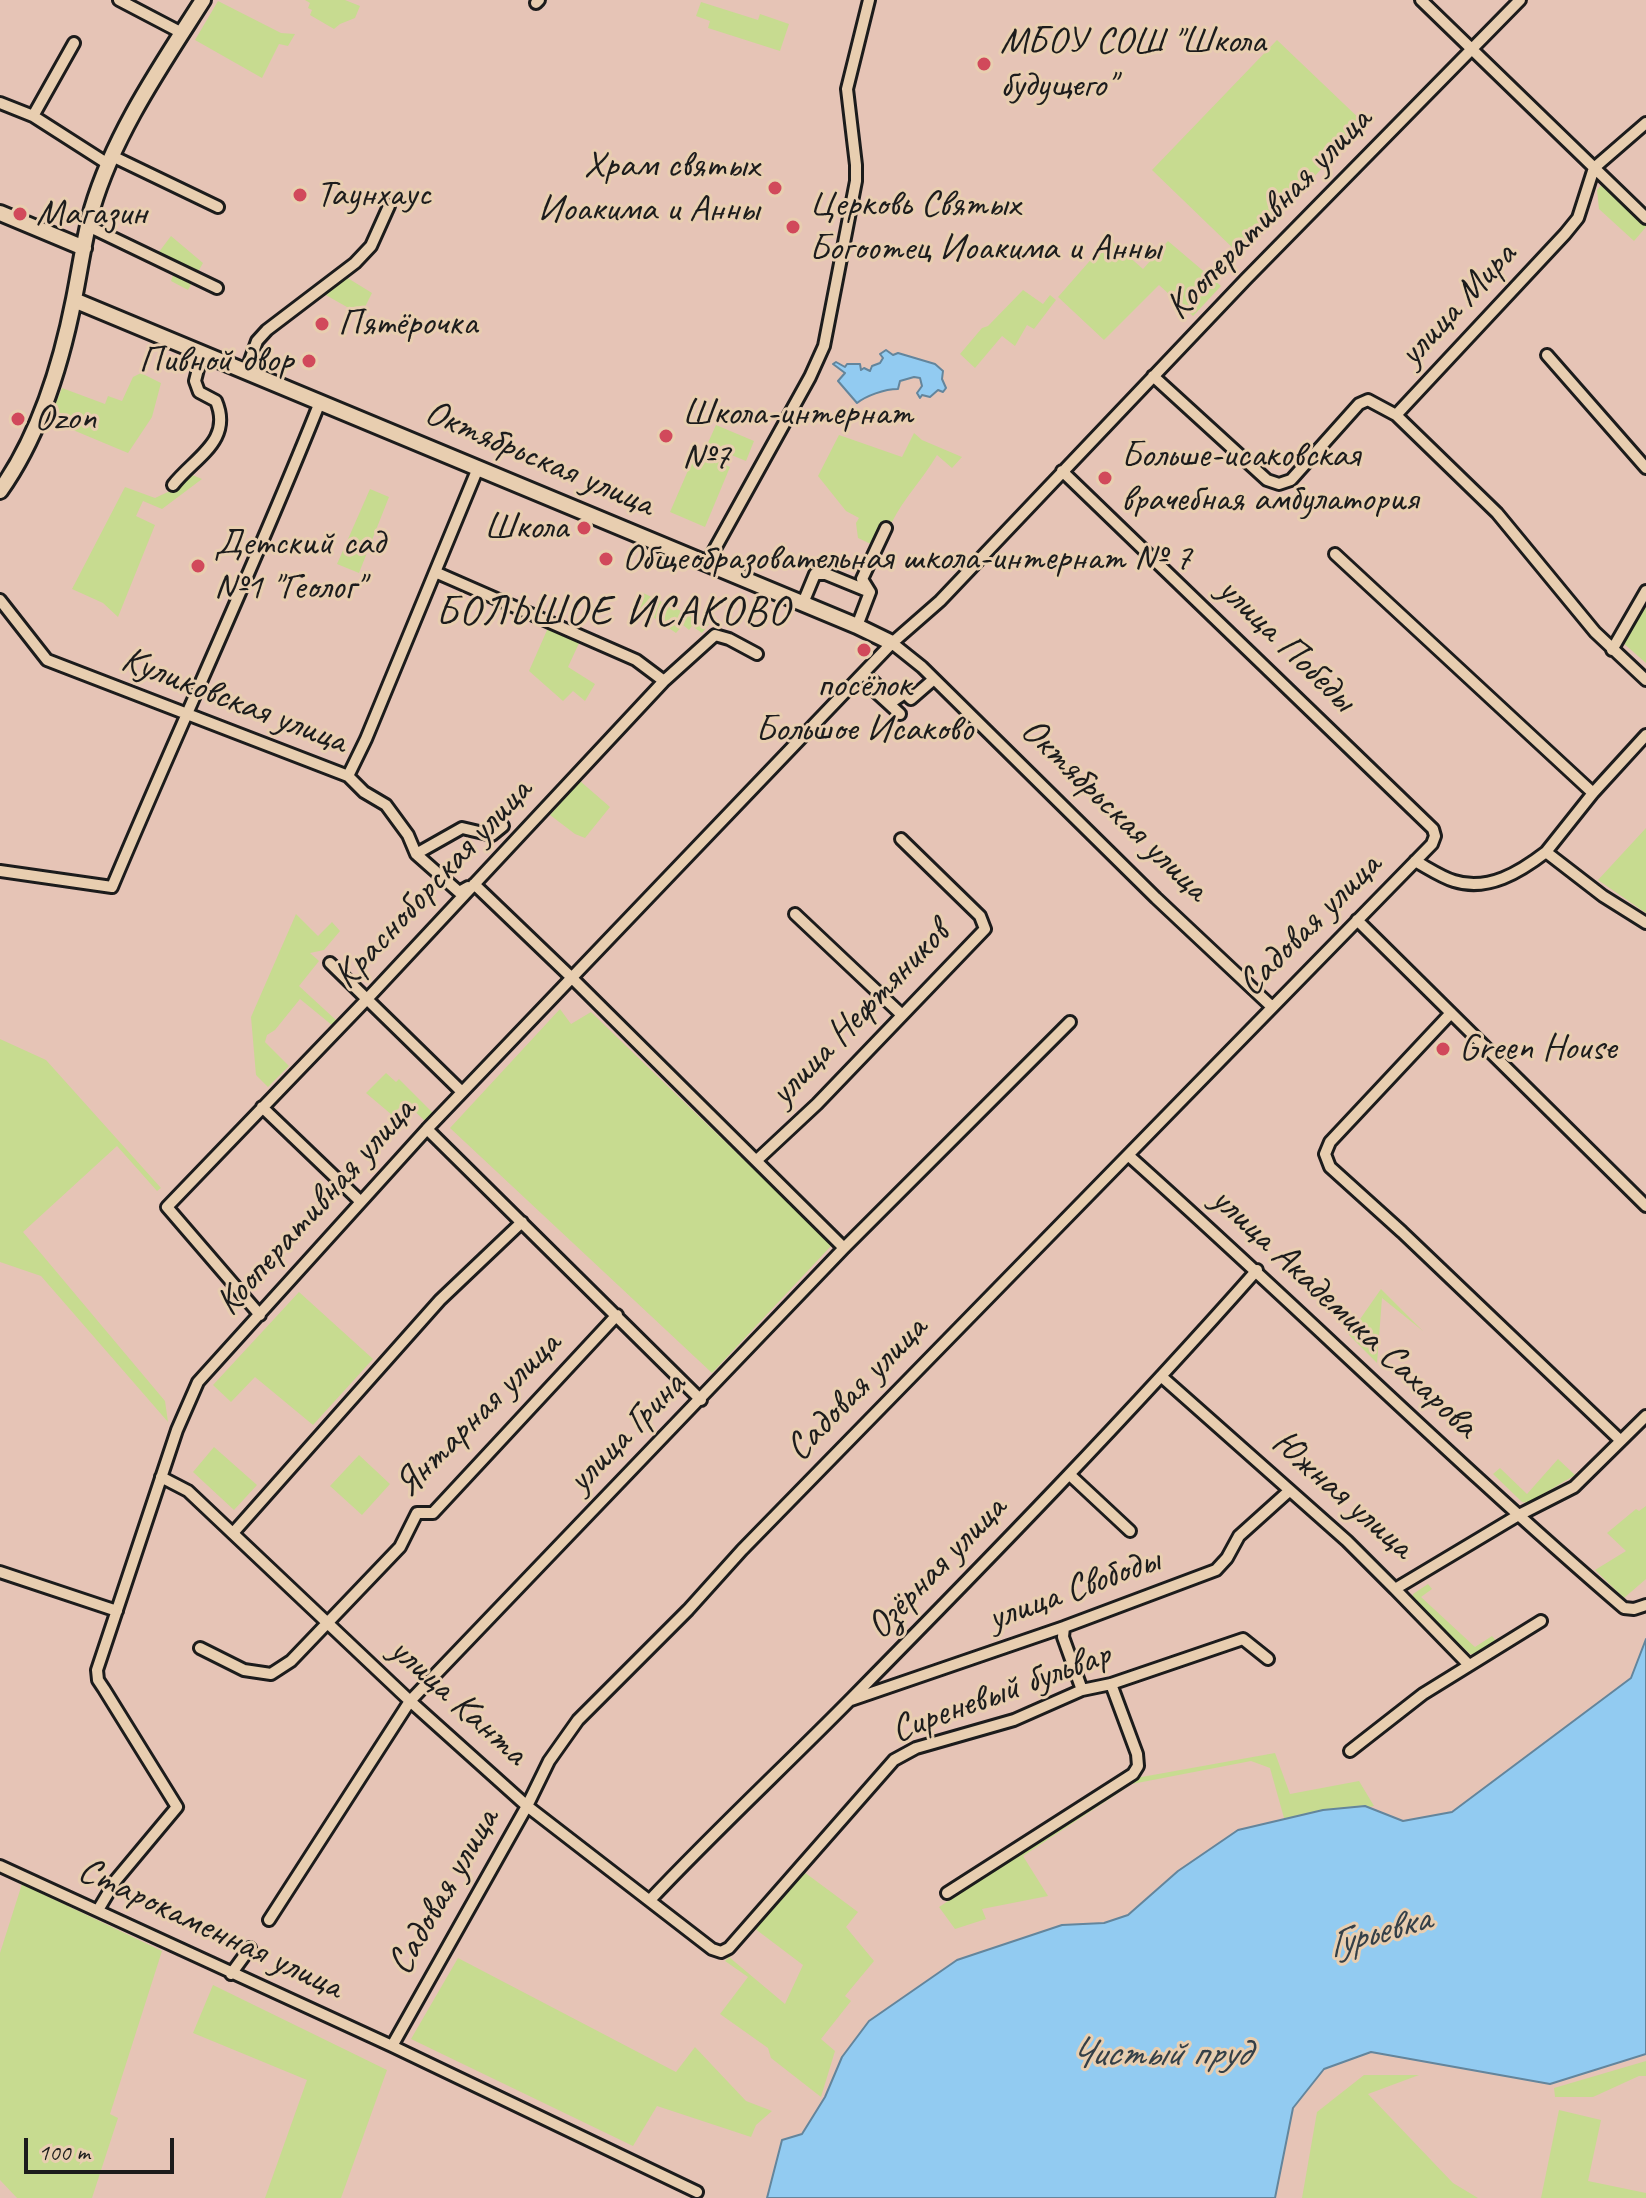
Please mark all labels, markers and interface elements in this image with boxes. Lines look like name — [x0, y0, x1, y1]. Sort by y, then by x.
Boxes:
place label: МБОУ СОШ "Школа будущего" — [1000, 19, 1265, 108]
marker: МБОУ СОШ "Школа будущего" — [975, 55, 993, 73]
street label: Кооперативная улица — [1156, 98, 1382, 330]
place label: Храм святых Иоакима и Анны — [538, 143, 759, 232]
place label: Таунхаус — [316, 172, 431, 218]
marker: Храм святых Иоакима и Анны — [766, 179, 784, 197]
place label: Церковь Святых Богоотец Иоакима и Анны — [809, 182, 1161, 272]
marker: Таунхаус — [291, 186, 309, 204]
place label: Магазин — [36, 191, 147, 237]
marker: Магазин — [11, 205, 29, 223]
marker: Церковь Святых Богоотец Иоакима и Анны — [784, 218, 802, 236]
street label: улица Мира — [1389, 234, 1527, 376]
place label: Пятёрочка — [338, 301, 477, 347]
marker: Пятёрочка — [313, 315, 331, 333]
place label: Пивной двор — [139, 338, 293, 384]
marker: Пивной двор — [300, 352, 318, 370]
street label: Октябрьская улица — [418, 390, 660, 528]
place label: Школа-интернат №7 — [682, 391, 912, 480]
place label: Ozon — [34, 396, 96, 442]
marker: Ozon — [9, 410, 27, 428]
marker: Школа-интернат №7 — [657, 427, 675, 445]
place label: Больше-исаковская врачебная амбулатория — [1121, 433, 1418, 522]
marker: Больше-исаковская врачебная амбулатория — [1096, 469, 1114, 487]
place label: Школа — [484, 505, 568, 551]
marker: Школа — [575, 519, 593, 537]
place label: Детский сад №1 "Геолог" — [214, 521, 384, 610]
place label: Общеобразовательная школа-интернат № 7 — [622, 536, 1192, 582]
marker: Общеобразовательная школа-интернат № 7 — [597, 550, 615, 568]
marker: Детский сад №1 "Геолог" — [189, 557, 207, 575]
street label: улица Победы — [1207, 568, 1365, 722]
district label: БОЛЬШОЕ ИСАКОВО — [435, 588, 791, 638]
street label: Куликовская улица — [115, 637, 353, 765]
marker: посёлок Большое Исаково — [855, 641, 873, 659]
place label: посёлок Большое Исаково — [755, 663, 973, 752]
street label: Октябрьская улица — [1010, 709, 1218, 911]
street label: Красноборская улица — [324, 769, 542, 999]
street label: Садовая улица — [1229, 844, 1391, 1006]
street label: улица Нефтяников — [760, 912, 960, 1116]
place label: Green House — [1459, 1026, 1616, 1072]
marker: Green House — [1434, 1040, 1452, 1058]
street label: Кооперативная улица — [206, 1089, 426, 1325]
street label: улица Академика Сахарова — [1201, 1178, 1487, 1448]
street label: Садовая улица — [777, 1307, 937, 1471]
street label: Янтарная улица — [385, 1322, 571, 1508]
street label: улица Грина — [558, 1363, 696, 1503]
street label: Южная улица — [1262, 1421, 1422, 1569]
street label: Озёрная улица — [857, 1487, 1017, 1649]
street label: улица Свободы — [982, 1538, 1166, 1642]
street label: улица Канта — [379, 1628, 537, 1776]
street label: Сиреневый бульвар — [885, 1632, 1117, 1754]
street label: Садовая улица — [378, 1801, 510, 1983]
street label: Старокаменная улица — [71, 1848, 349, 2010]
water label: Гурьевка — [1322, 1896, 1436, 1970]
water label: Чистый пруд — [1069, 2031, 1249, 2079]
scale bar — [28, 2122, 178, 2172]
text: 100 m — [38, 2137, 90, 2167]

